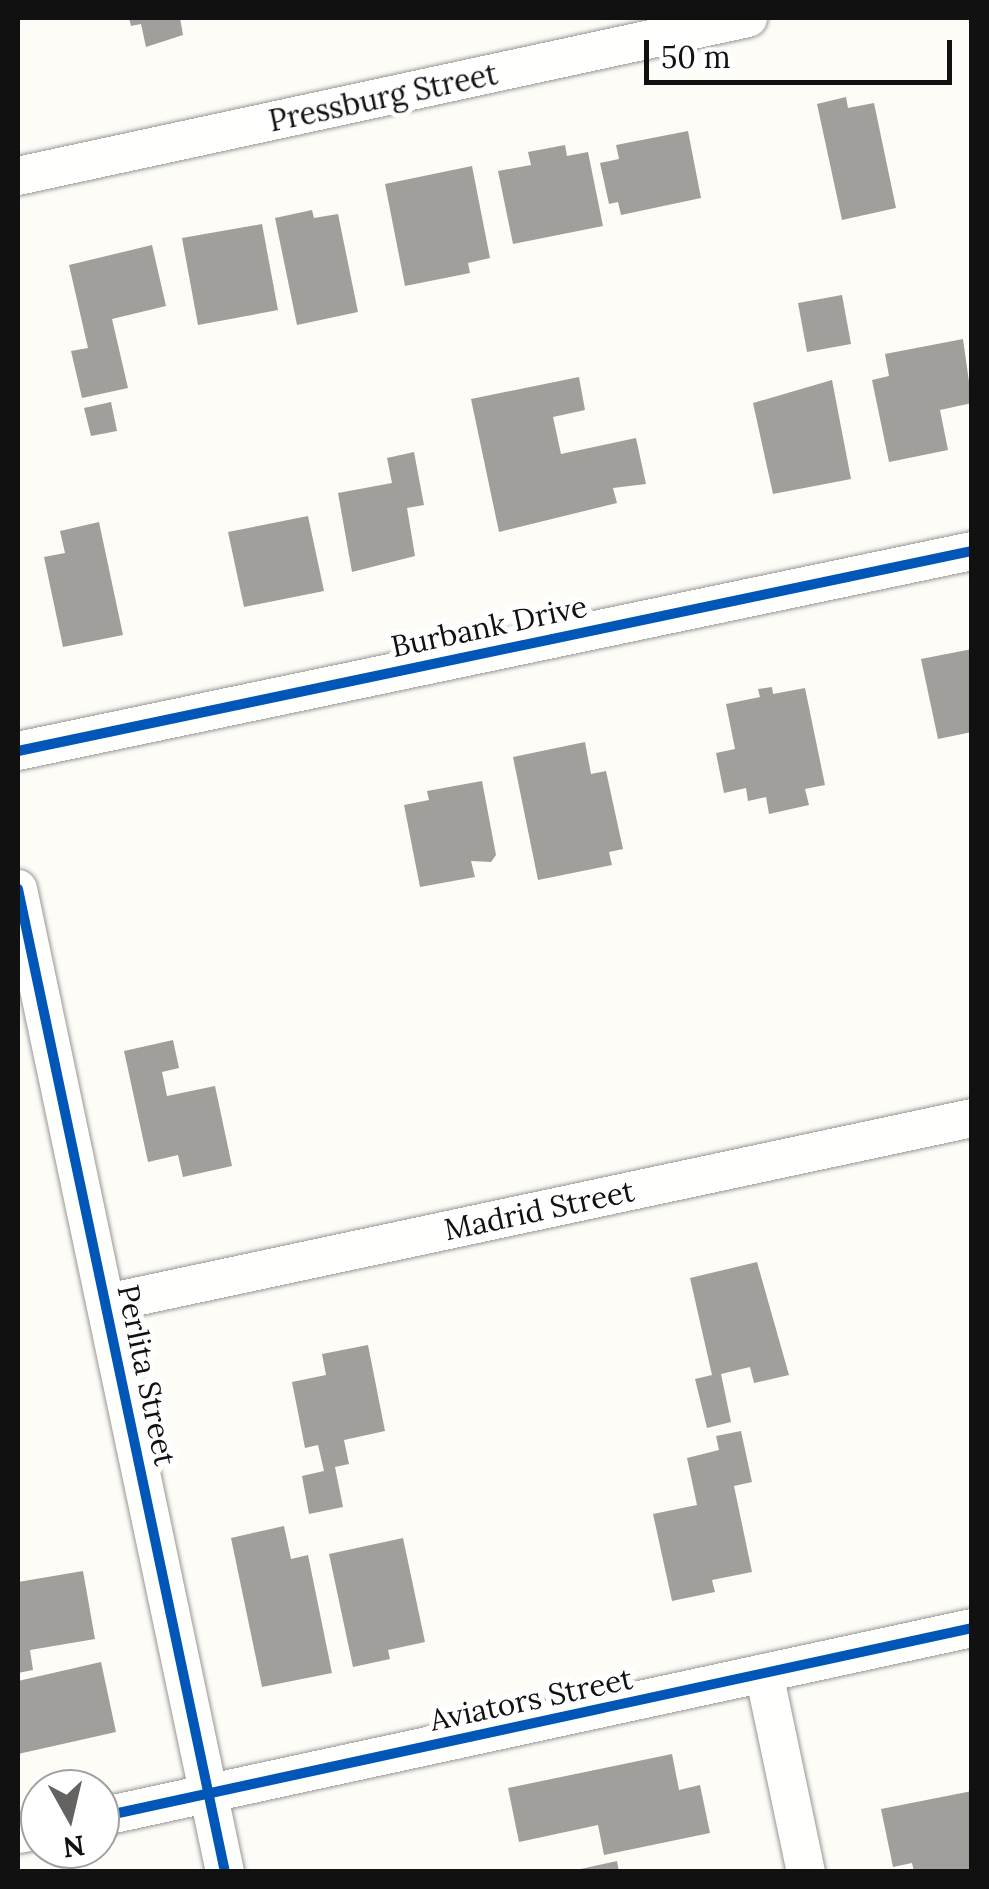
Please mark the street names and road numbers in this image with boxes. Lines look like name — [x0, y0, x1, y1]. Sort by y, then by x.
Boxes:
street label: Pressburg Street — [265, 55, 501, 139]
street label: Burbank Drive — [388, 588, 590, 664]
street label: Madrid Street — [441, 1172, 637, 1248]
street label: Perlita Street — [110, 1281, 184, 1469]
street label: Aviators Street — [427, 1660, 635, 1738]

